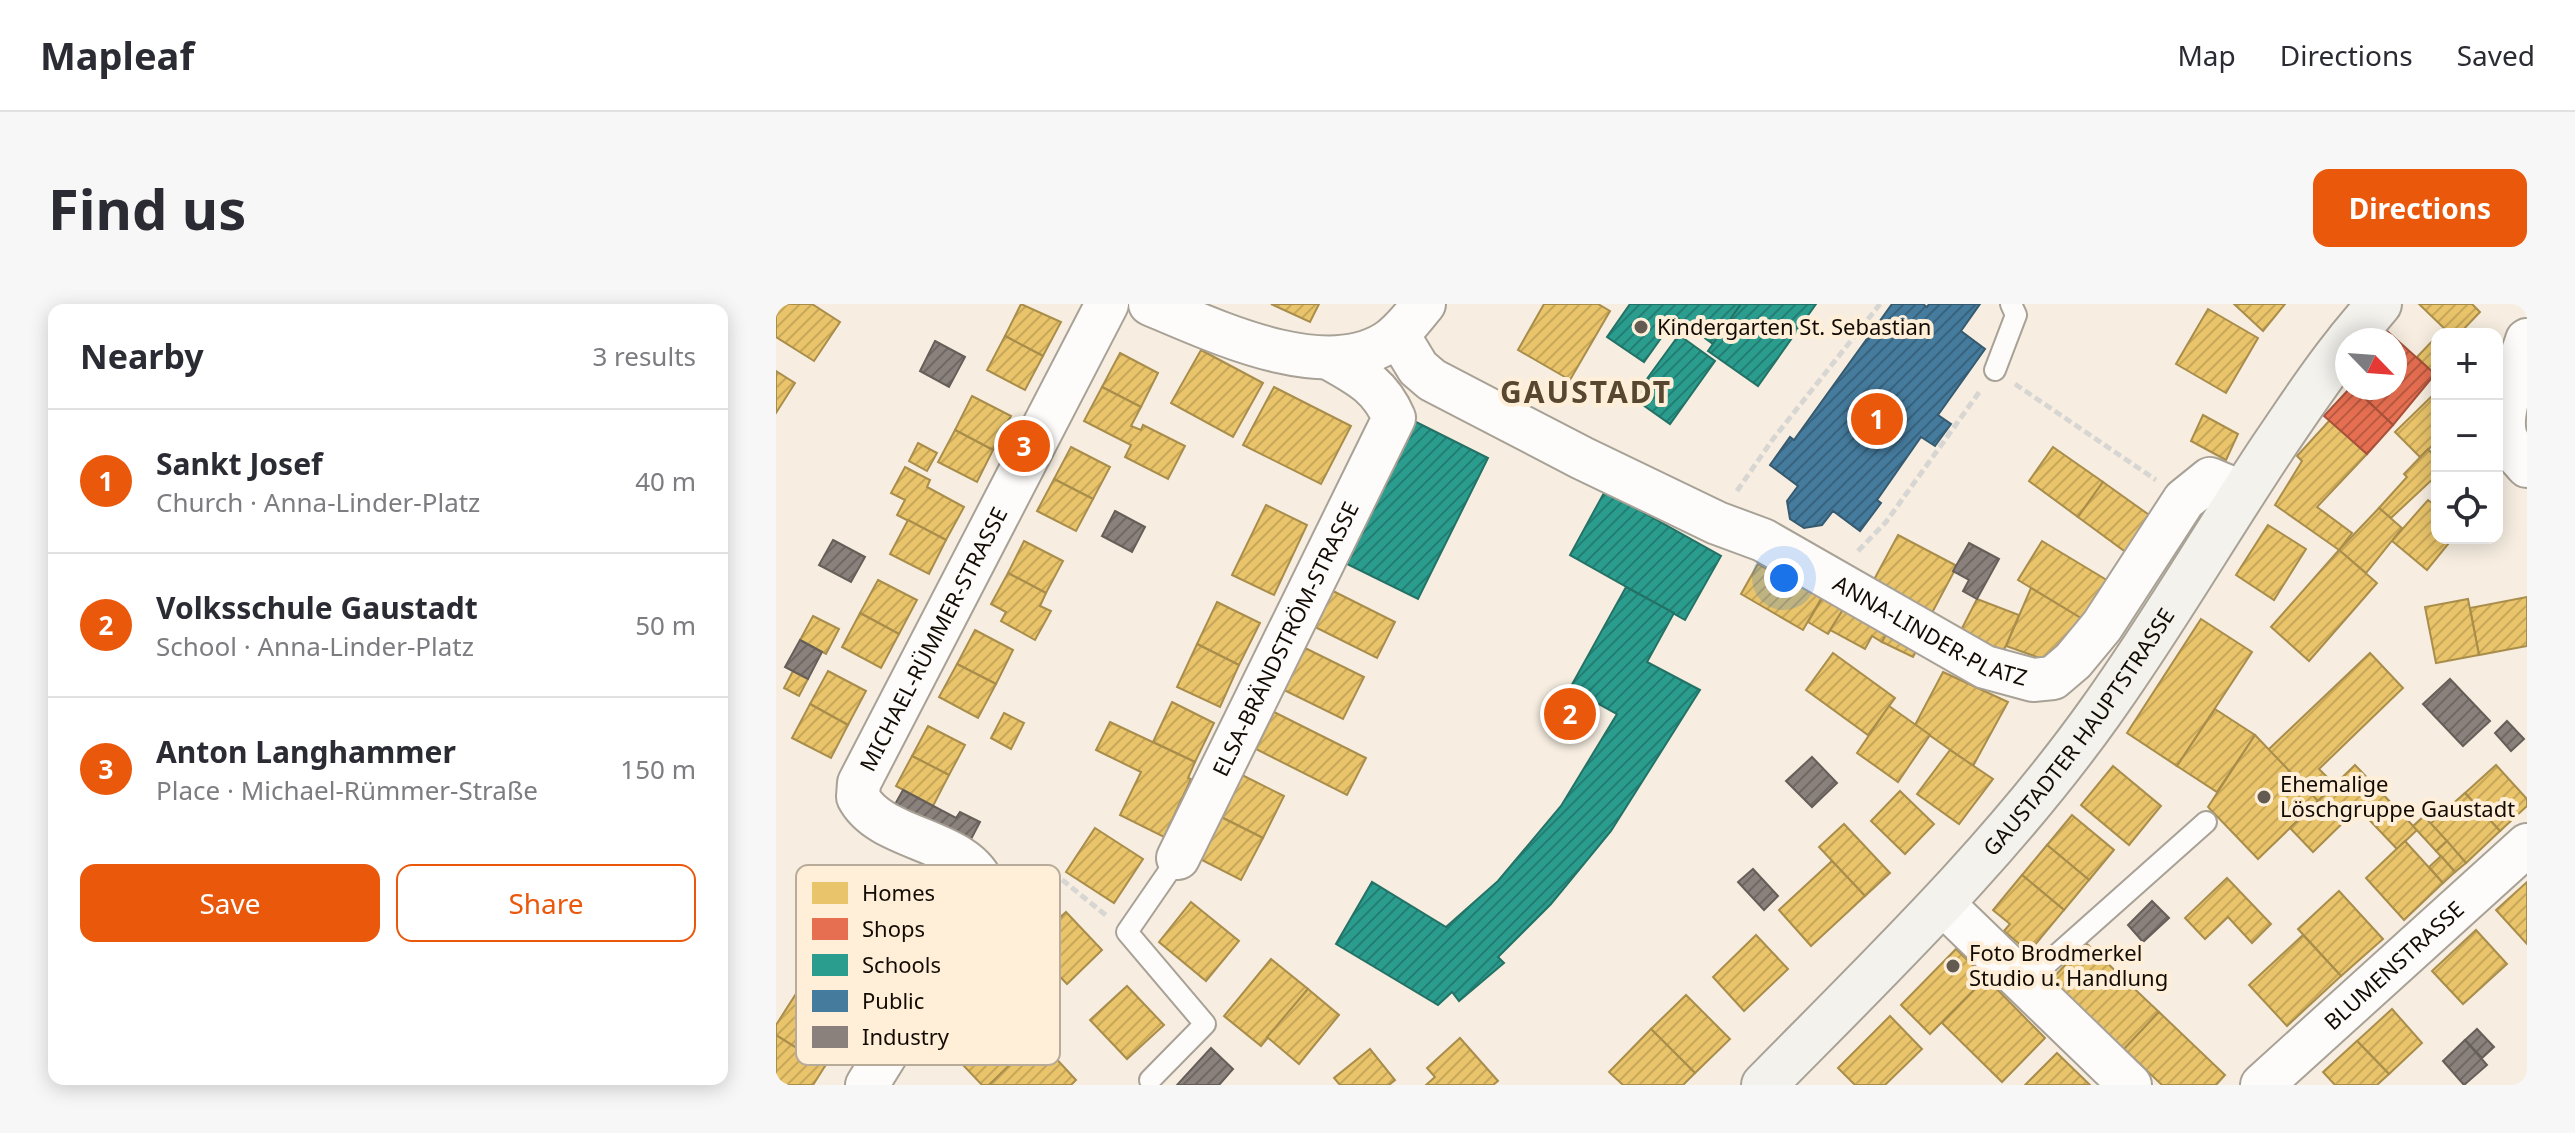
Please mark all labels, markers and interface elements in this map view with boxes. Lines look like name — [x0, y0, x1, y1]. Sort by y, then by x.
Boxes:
text: Mapleaf — [40, 29, 194, 81]
text: Map — [2177, 36, 2236, 74]
text: Directions — [2280, 36, 2413, 74]
text: Saved — [2457, 36, 2535, 74]
button: Directions — [2313, 169, 2527, 247]
text: Find us — [48, 170, 246, 246]
place label: Kindergarten St. Sebastian — [1657, 311, 1931, 341]
marker: Kindergarten St. Sebastian — [1632, 318, 1650, 336]
north arrow — [2335, 328, 2407, 400]
map controls — [2431, 328, 2503, 544]
button: + — [2431, 328, 2503, 400]
text: Nearby — [80, 333, 204, 379]
text: 3 results — [592, 338, 696, 374]
district label: GAUSTADT — [1500, 371, 1672, 412]
pin: 1 — [1851, 389, 1903, 449]
button: − — [2431, 400, 2503, 472]
pin: 3 — [998, 416, 1050, 476]
text: Sankt Josef — [156, 443, 323, 484]
text: 1 — [99, 463, 113, 499]
text: 40 m — [635, 463, 696, 499]
button: locate — [2431, 472, 2503, 544]
text: Church · Anna-Linder-Platz — [156, 484, 480, 520]
street label: ELSA-BRÄNDSTRÖM-STRASSE — [1204, 496, 1365, 781]
street label: MICHAEL-RÜMMER-STRASSE — [852, 501, 1013, 776]
your location — [1764, 558, 1804, 598]
street label: ANNA-LINDER-PLATZ — [1828, 567, 2031, 692]
text: Volksschule Gaustadt — [156, 587, 478, 628]
street label: GAUSTADTER HAUPTSTRASSE — [1976, 602, 2180, 862]
text: 2 — [99, 607, 113, 643]
text: 50 m — [635, 607, 696, 643]
text: School · Anna-Linder-Platz — [156, 628, 474, 664]
pin: 2 — [1544, 684, 1596, 744]
text: Anton Langhammer — [156, 731, 456, 772]
text: 3 — [99, 751, 113, 787]
text: 150 m — [620, 751, 696, 787]
place label: Ehemalige Löschgruppe Gaustadt — [2280, 768, 2515, 823]
text: Place · Michael-Rümmer-Straße — [156, 772, 538, 808]
marker: Ehemalige Löschgruppe Gaustadt — [2255, 788, 2273, 806]
button: Save — [80, 864, 380, 942]
button: Share — [396, 864, 696, 942]
legend — [796, 865, 1060, 1065]
text: Homes — [862, 877, 935, 907]
street label: BLUMENSTRASSE — [2317, 894, 2470, 1036]
text: Shops — [862, 913, 925, 943]
place label: Foto Brodmerkel Studio u. Handlung — [1969, 937, 2168, 992]
text: Schools — [862, 949, 941, 979]
marker: Foto Brodmerkel Studio u. Handlung — [1944, 957, 1962, 975]
text: Public — [862, 985, 924, 1015]
text: Industry — [862, 1021, 950, 1051]

